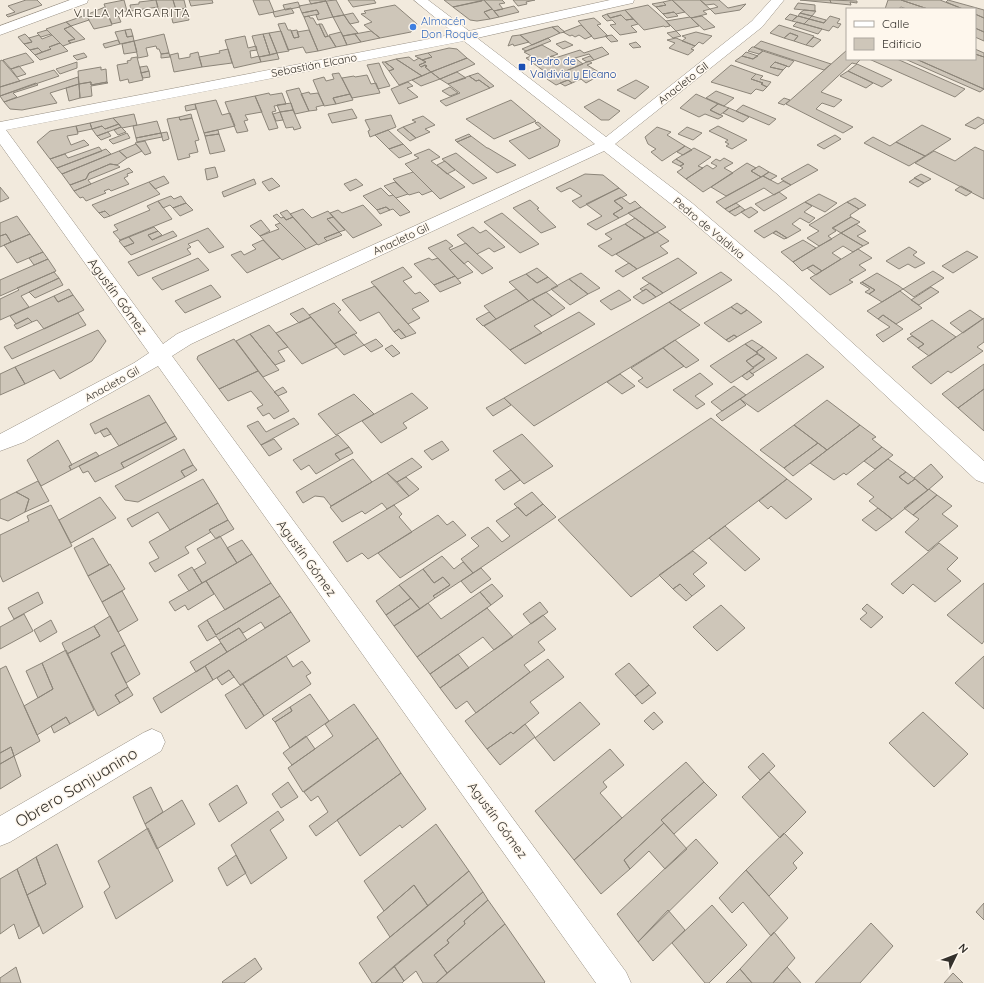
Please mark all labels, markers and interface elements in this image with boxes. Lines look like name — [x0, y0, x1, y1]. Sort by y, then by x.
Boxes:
district label: VILLA MARGARITA — [74, 5, 190, 20]
legend — [846, 8, 976, 60]
place label: Almacén Don Roque — [421, 14, 478, 41]
text: Calle — [882, 16, 910, 31]
marker: Almacén Don Roque — [408, 22, 418, 32]
text: Edificio — [882, 36, 922, 51]
street label: Sebastián Elcano — [270, 50, 358, 80]
place label: Pedro de Valdivia y Elcano — [530, 54, 617, 81]
street label: Anacleto Gil — [655, 59, 711, 107]
marker: Pedro de Valdivia y Elcano — [517, 62, 527, 72]
street label: Pedro de Valdivia — [670, 194, 748, 262]
street label: Anacleto Gil — [371, 220, 431, 258]
street label: Agustín Gómez — [85, 255, 151, 337]
street label: Anacleto Gil — [82, 363, 142, 405]
street label: Agustín Gómez — [274, 517, 340, 599]
street label: Obrero Sanjuanino — [11, 743, 141, 831]
street label: Agustín Gómez — [465, 779, 531, 861]
north arrow — [936, 935, 976, 975]
text: N — [955, 940, 971, 956]

